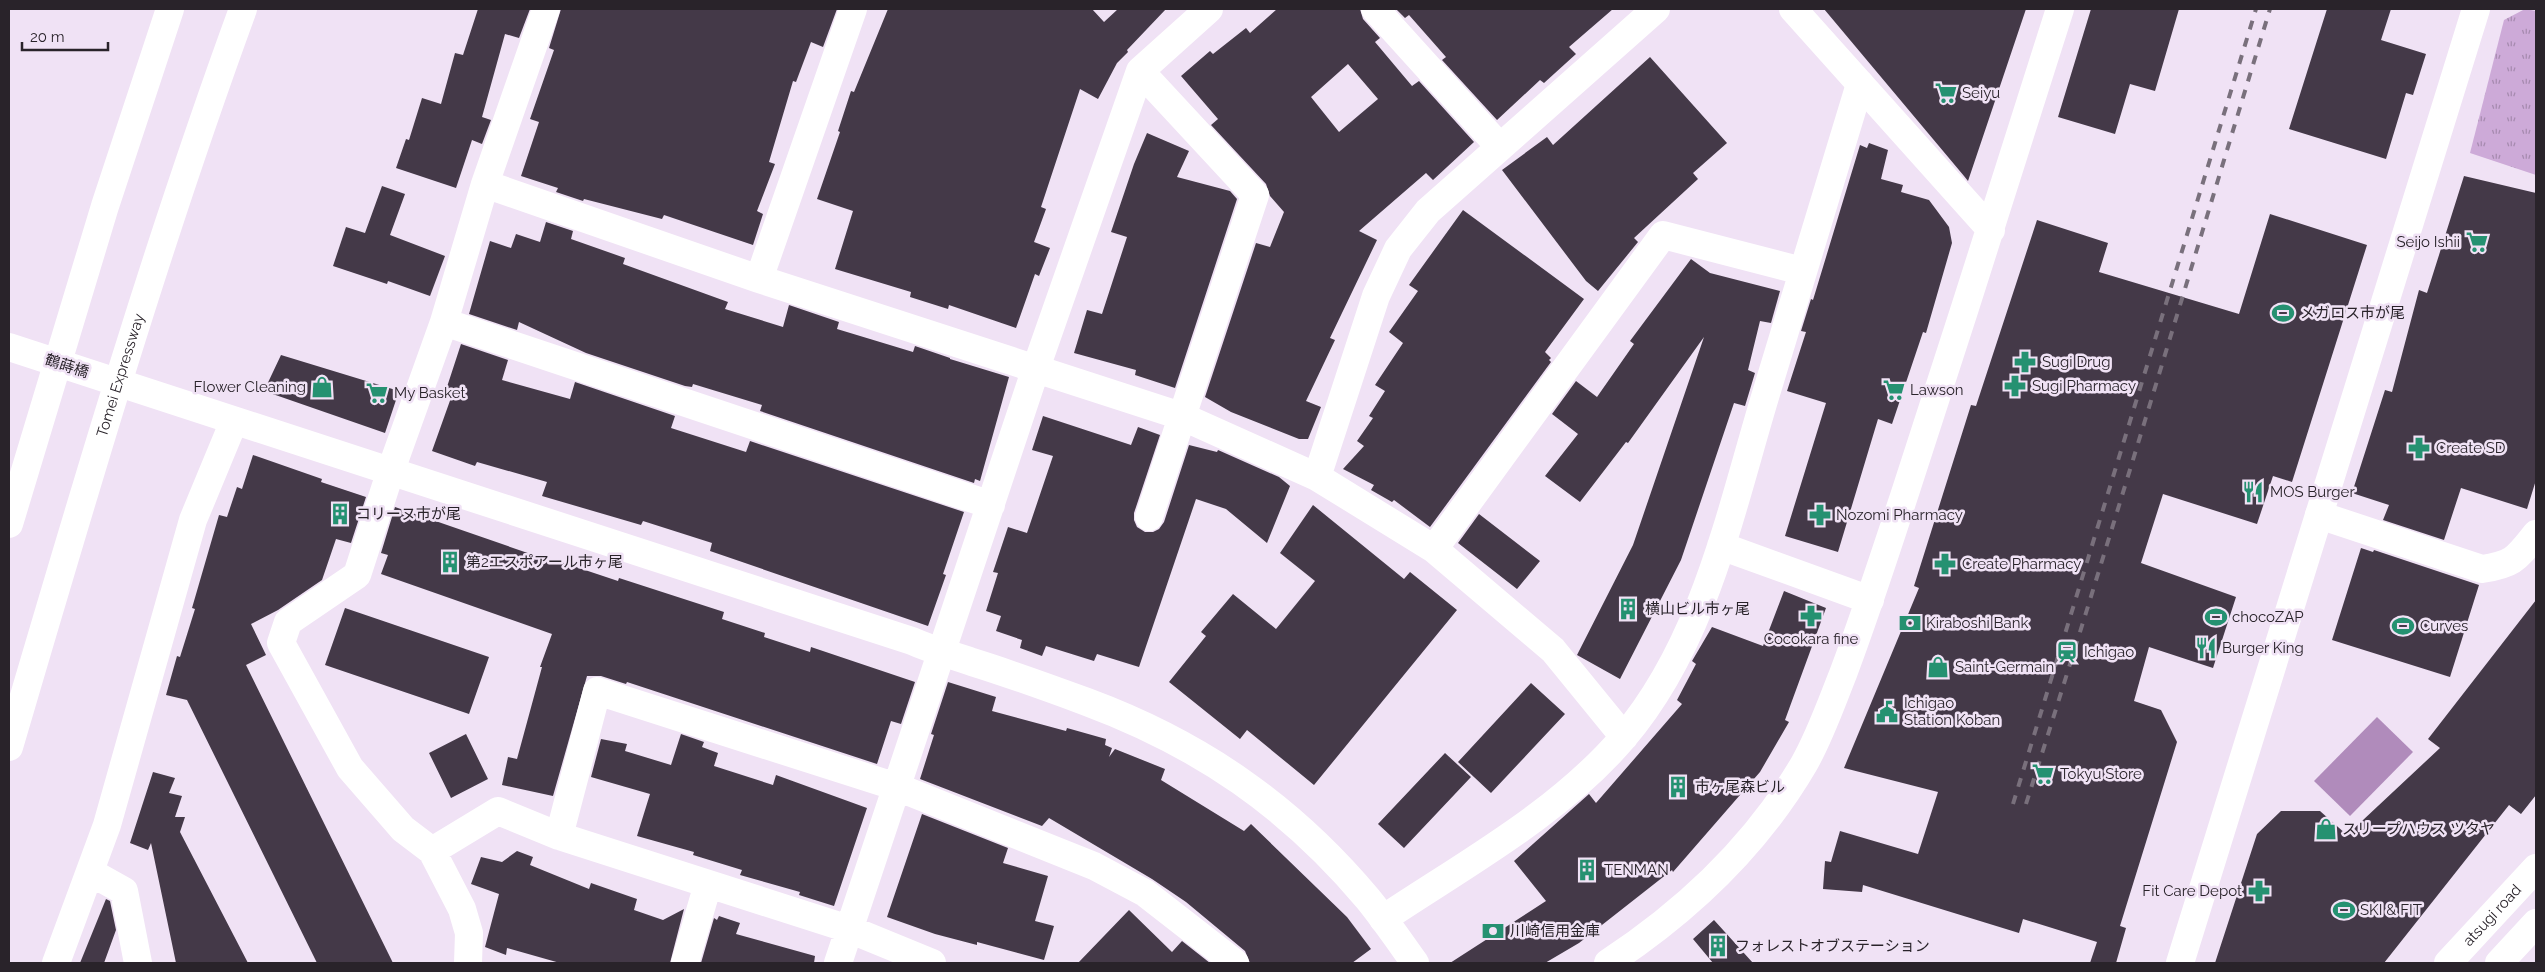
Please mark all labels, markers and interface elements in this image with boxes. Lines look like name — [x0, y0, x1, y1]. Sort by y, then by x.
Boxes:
scale bar — [22, 20, 109, 52]
text: 20 m — [30, 28, 65, 46]
supermarket icon: Seiyu — [1933, 80, 1959, 106]
place label: Seiyu — [1962, 84, 2000, 102]
supermarket icon: Seijo Ishii — [2464, 229, 2490, 255]
place label: Seijo Ishii — [2397, 233, 2460, 251]
sports icon: メガロス市が尾 — [2270, 300, 2296, 326]
place label: メガロス市が尾 — [2300, 304, 2405, 322]
street label: Tomei Expressway — [93, 311, 148, 439]
pharmacy icon: Sugi Drug — [2012, 349, 2038, 375]
street label: 鶴蒔橋 — [43, 350, 91, 382]
place label: Sugi Drug — [2042, 353, 2111, 371]
pharmacy icon: Sugi Pharmacy — [2002, 373, 2028, 399]
shop icon: Flower Cleaning — [309, 374, 335, 400]
supermarket icon: Lawson — [1881, 377, 1907, 403]
place label: Sugi Pharmacy — [2032, 377, 2136, 395]
place label: Flower Cleaning — [194, 378, 306, 396]
supermarket icon: My Basket — [364, 380, 390, 406]
place label: Lawson — [1910, 381, 1964, 399]
place label: My Basket — [394, 384, 465, 402]
pharmacy icon: Create SD — [2406, 435, 2432, 461]
place label: Create SD — [2436, 439, 2506, 457]
restaurant icon: MOS Burger — [2240, 479, 2266, 505]
place label: MOS Burger — [2270, 483, 2355, 501]
building icon: コリーヌ市が尾 — [327, 501, 353, 527]
pharmacy icon: Nozomi Pharmacy — [1807, 502, 1833, 528]
place label: コリーヌ市が尾 — [356, 505, 461, 523]
place label: Nozomi Pharmacy — [1836, 506, 1963, 524]
building icon: 第2エスポアール市ヶ尾 — [437, 549, 463, 575]
pharmacy icon: Create Pharmacy — [1932, 551, 1958, 577]
place label: 第2エスポアール市ヶ尾 — [466, 553, 623, 571]
place label: Create Pharmacy — [1962, 555, 2081, 573]
building icon: 横山ビル市ヶ尾 — [1615, 596, 1641, 622]
place label: 横山ビル市ヶ尾 — [1645, 600, 1750, 618]
pharmacy icon: Cocokara fine — [1798, 603, 1824, 629]
sports icon: chocoZAP — [2203, 604, 2229, 630]
place label: chocoZAP — [2232, 608, 2304, 626]
bank icon: Kiraboshi Bank — [1897, 610, 1923, 636]
sports icon: Curves — [2390, 613, 2416, 639]
place label: Kiraboshi Bank — [1926, 614, 2028, 632]
place label: Curves — [2420, 617, 2468, 635]
place label: Cocokara fine — [1764, 630, 1859, 648]
restaurant icon: Burger King — [2193, 635, 2219, 661]
station icon: Ichigao — [2054, 639, 2080, 665]
place label: Burger King — [2222, 639, 2304, 657]
place label: Ichigao — [2084, 643, 2134, 661]
shop icon: Saint-Germain — [1925, 654, 1951, 680]
place label: Saint-Germain — [1955, 658, 2054, 676]
place label: Ichigao Station Koban — [1904, 694, 2000, 729]
public building icon: Ichigao Station Koban — [1874, 699, 1900, 725]
supermarket icon: Tokyu Store — [2030, 761, 2056, 787]
place label: Tokyu Store — [2060, 765, 2142, 783]
building icon: 市ヶ尾森ビル — [1665, 774, 1691, 800]
place label: 市ヶ尾森ビル — [1695, 778, 1785, 796]
shop icon: スリープハウス ツタヤ — [2313, 816, 2339, 842]
place label: スリープハウス ツタヤ — [2342, 820, 2495, 838]
building icon: TENMAN — [1574, 857, 1600, 883]
place label: TENMAN — [1604, 861, 1669, 879]
pharmacy icon: Fit Care Depot — [2246, 878, 2272, 904]
street label: atsugi road — [2459, 881, 2525, 950]
place label: Fit Care Depot — [2142, 882, 2242, 900]
sports icon: SKI & FIT — [2331, 897, 2357, 923]
place label: SKI & FIT — [2360, 901, 2422, 919]
bank icon: 川崎信用金庫 — [1480, 918, 1506, 944]
place label: 川崎信用金庫 — [1510, 922, 1600, 940]
building icon: フォレストオブステーション — [1705, 933, 1731, 959]
place label: フォレストオブステーション — [1735, 937, 1930, 955]

